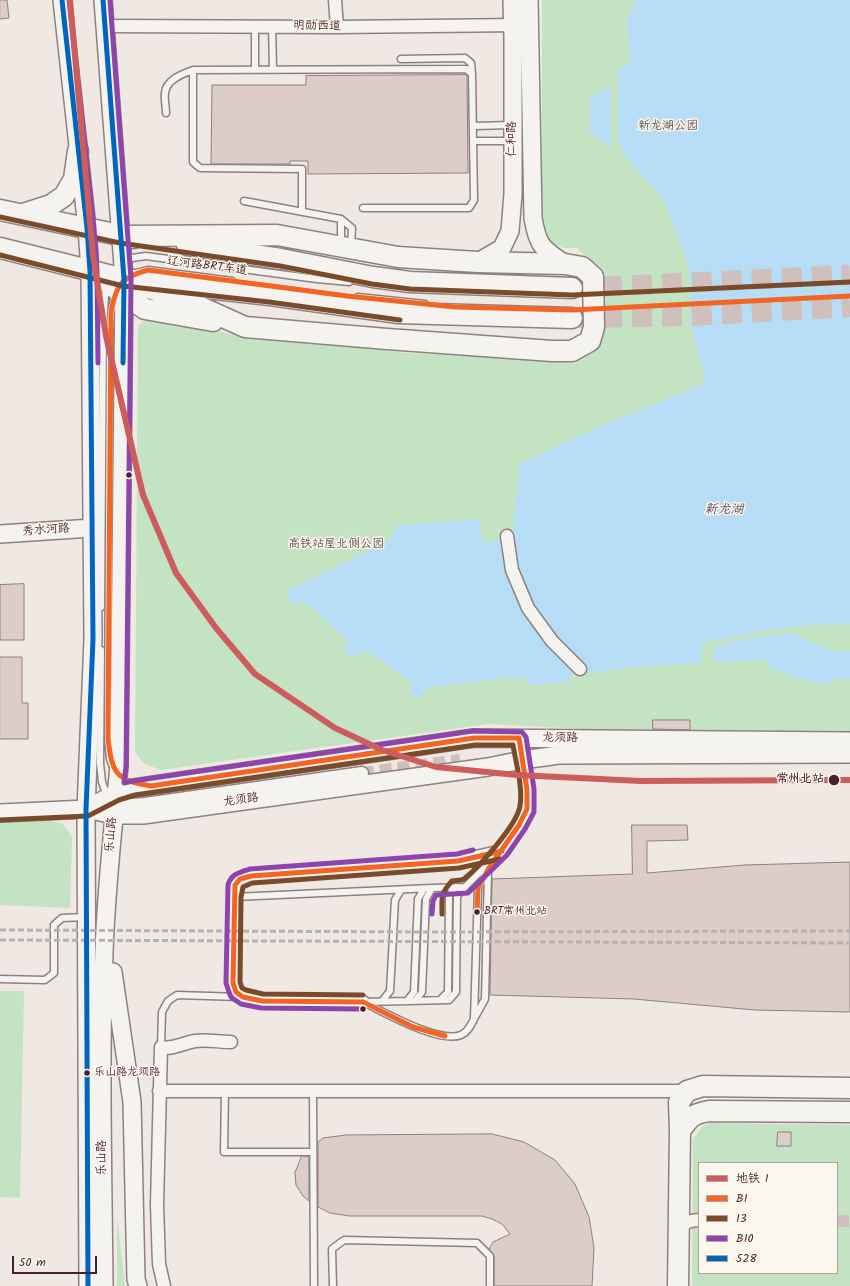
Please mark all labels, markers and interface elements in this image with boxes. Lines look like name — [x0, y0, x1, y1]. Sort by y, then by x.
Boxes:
street label: 明勋西道 — [293, 19, 341, 35]
park label: 新龙湖公园 — [638, 120, 698, 134]
street label: 仁和路 — [506, 121, 520, 157]
street label: 辽河路BRT车道 — [166, 255, 248, 279]
unlabelled marker — [124, 470, 134, 480]
water label: 新龙湖 — [705, 503, 743, 519]
street label: 秀水河路 — [22, 522, 70, 540]
park label: 高铁站屋北侧公园 — [288, 538, 384, 552]
street label: 龙须路 — [542, 731, 578, 747]
place label: 常州北站 — [776, 773, 824, 787]
marker: 常州北站 — [827, 773, 841, 787]
street label: 龙须路 — [222, 791, 260, 811]
street label: 乐山路 — [103, 816, 121, 854]
place label: BRT常州北站 — [484, 905, 547, 919]
marker: BRT常州北站 — [472, 907, 482, 917]
unlabelled marker — [358, 1004, 368, 1014]
place label: 乐山路龙须路 — [94, 1066, 160, 1080]
marker: 乐山路龙须路 — [82, 1068, 92, 1078]
street label: 乐山路 — [96, 1140, 110, 1176]
legend — [698, 1162, 838, 1274]
text: 地铁 1 — [736, 1169, 769, 1188]
text: B1 — [736, 1189, 747, 1208]
text: 13 — [736, 1209, 747, 1228]
text: B10 — [736, 1229, 753, 1248]
scale bar — [14, 1248, 99, 1274]
text: 528 — [736, 1249, 757, 1268]
text: 50 m — [19, 1253, 46, 1272]

